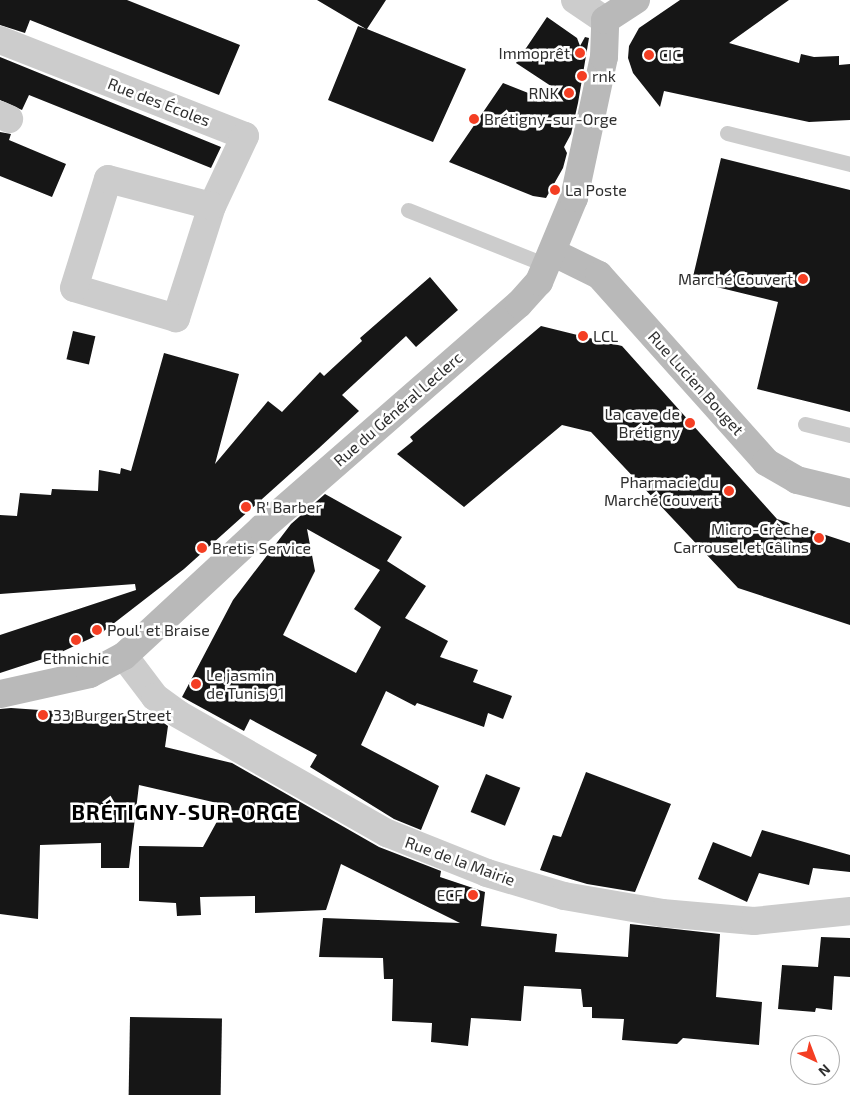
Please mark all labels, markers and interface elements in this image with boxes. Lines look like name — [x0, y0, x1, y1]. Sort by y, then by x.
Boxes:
place label: Immoprêt — [499, 43, 570, 63]
place label: CIC — [659, 45, 681, 65]
marker: Immoprêt — [574, 47, 586, 59]
marker: CIC — [643, 49, 655, 61]
place label: rnk — [592, 66, 616, 86]
marker: rnk — [576, 70, 588, 82]
street label: Rue des Écoles — [105, 74, 213, 130]
place label: RNK — [528, 83, 559, 103]
marker: RNK — [563, 87, 575, 99]
place label: Brétigny-sur-Orge — [484, 109, 617, 129]
marker: Brétigny-sur-Orge — [468, 113, 480, 125]
place label: La Poste — [565, 180, 627, 200]
marker: La Poste — [549, 184, 561, 196]
place label: Marché Couvert — [678, 269, 793, 289]
marker: Marché Couvert — [797, 273, 809, 285]
place label: LCL — [593, 326, 618, 346]
street label: Rue Lucien Bouget — [644, 327, 748, 439]
marker: LCL — [577, 330, 589, 342]
street label: Rue du Général Leclerc — [329, 348, 467, 470]
place label: La cave de Brétigny — [605, 404, 680, 442]
marker: La cave de Brétigny — [684, 417, 696, 429]
place label: Pharmacie du Marché Couvert — [604, 472, 719, 510]
marker: Pharmacie du Marché Couvert — [723, 485, 735, 497]
place label: R' Barber — [256, 497, 322, 517]
marker: R' Barber — [240, 501, 252, 513]
place label: Micro-Crèche Carrousel et Câlins — [673, 519, 809, 557]
marker: Micro-Crèche Carrousel et Câlins — [813, 532, 825, 544]
place label: Bretis Service — [212, 538, 311, 558]
marker: Bretis Service — [196, 542, 208, 554]
place label: Poul' et Braise — [107, 620, 210, 640]
marker: Poul' et Braise — [91, 624, 103, 636]
marker: Ethnichic — [70, 634, 82, 646]
place label: Ethnichic — [43, 648, 109, 668]
place label: Le jasmin de Tunis 91 — [206, 665, 285, 703]
marker: Le jasmin de Tunis 91 — [190, 678, 202, 690]
place label: 33 Burger Street — [53, 705, 172, 725]
marker: 33 Burger Street — [37, 709, 49, 721]
district label: BRÉTIGNY-SUR-ORGE — [69, 799, 301, 825]
street label: Rue de la Mairie — [403, 832, 517, 890]
place label: ECF — [436, 885, 463, 905]
marker: ECF — [467, 889, 479, 901]
north arrow — [790, 1035, 840, 1085]
text: N — [815, 1061, 834, 1080]

